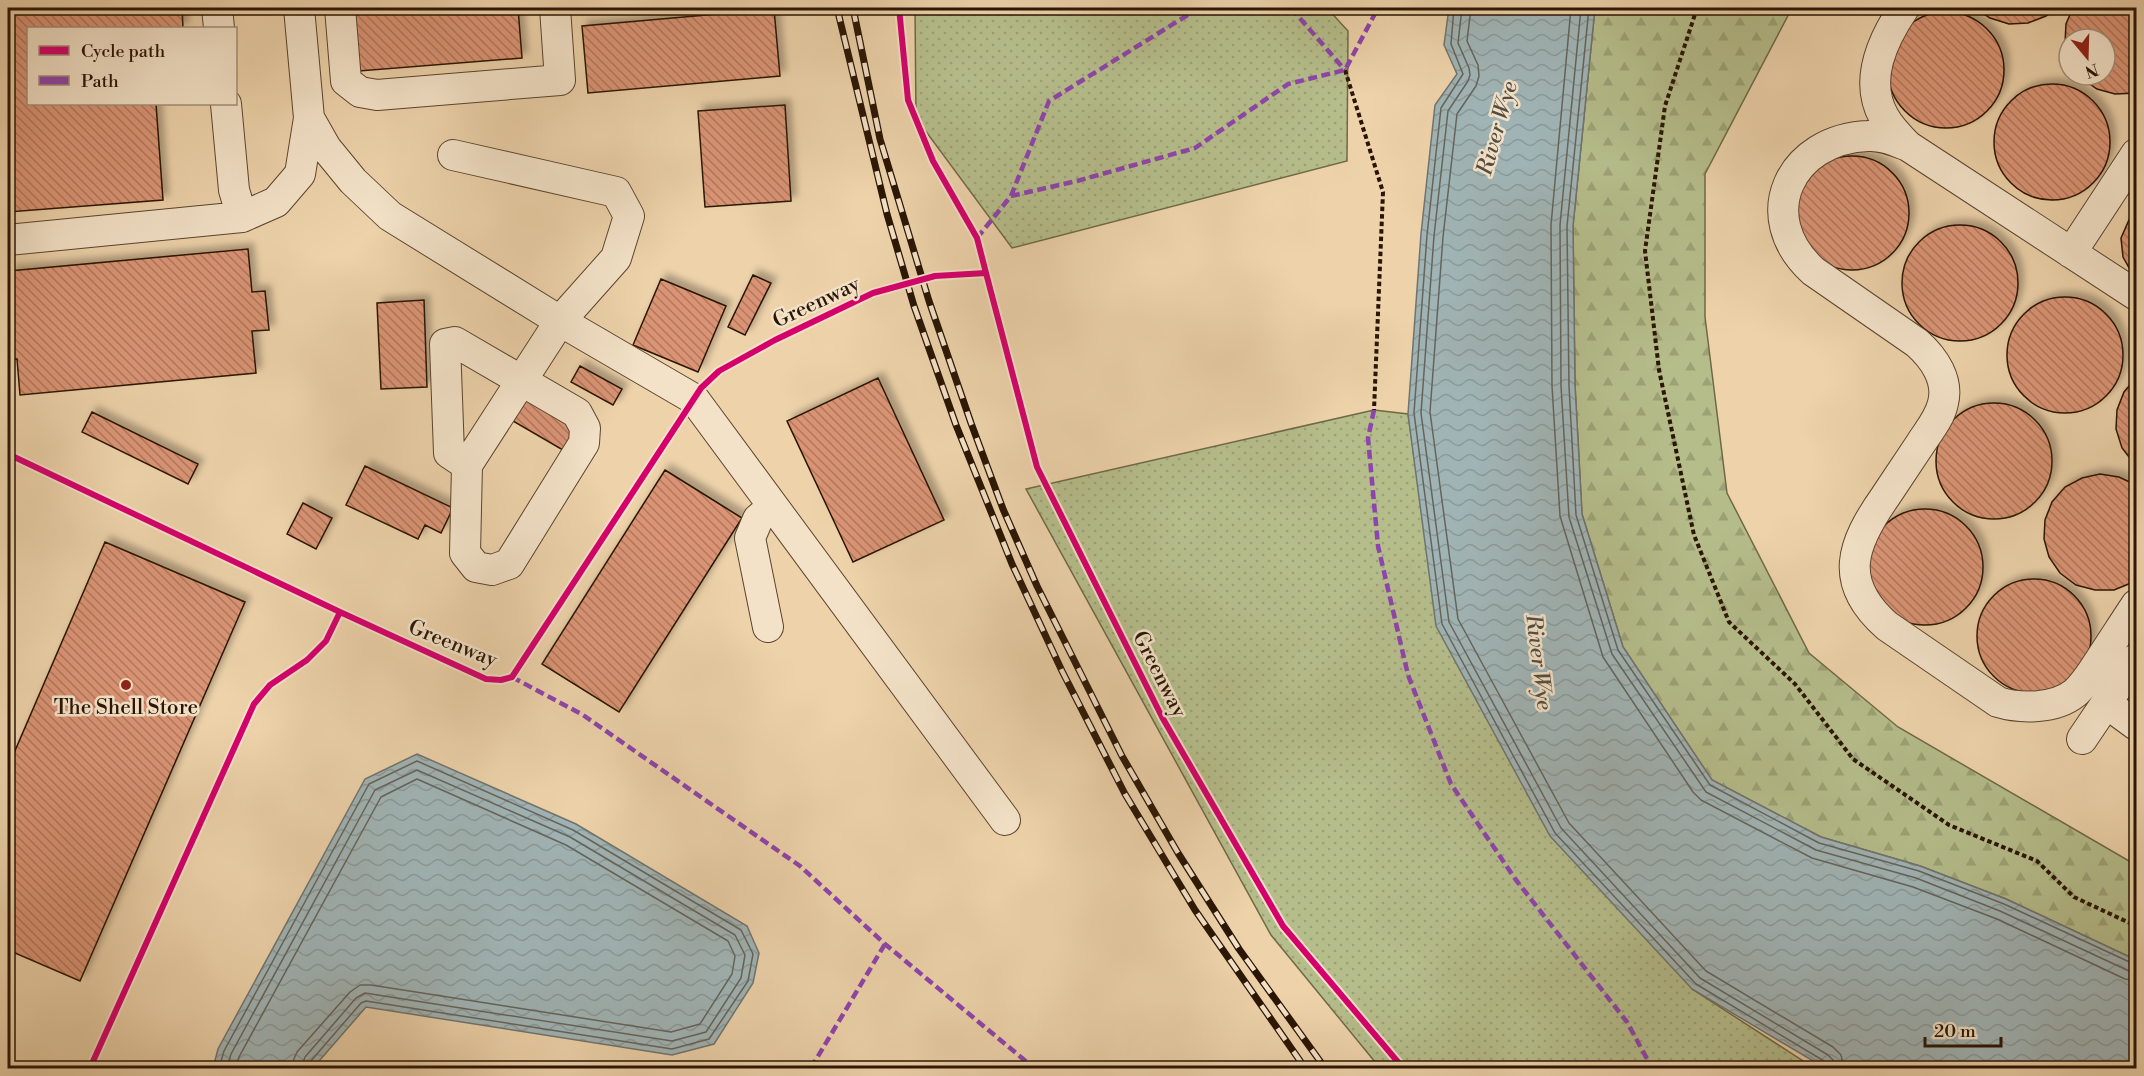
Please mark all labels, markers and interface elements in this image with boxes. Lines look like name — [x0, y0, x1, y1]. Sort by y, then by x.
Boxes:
legend — [27, 27, 237, 105]
north arrow — [2057, 27, 2117, 87]
text: Cycle path — [81, 40, 165, 63]
text: N — [2082, 59, 2101, 82]
text: Path — [81, 70, 119, 93]
water label: River Wye — [1471, 78, 1524, 179]
street label: Greenway — [769, 271, 865, 334]
water label: River Wye — [1519, 612, 1558, 712]
street label: Greenway — [404, 614, 501, 674]
street label: Greenway — [1126, 627, 1192, 723]
marker: The Shell Store — [119, 678, 133, 692]
place label: The Shell Store — [54, 695, 198, 721]
scale bar — [1925, 1010, 2002, 1048]
text: 20 m — [1934, 1020, 1976, 1043]

